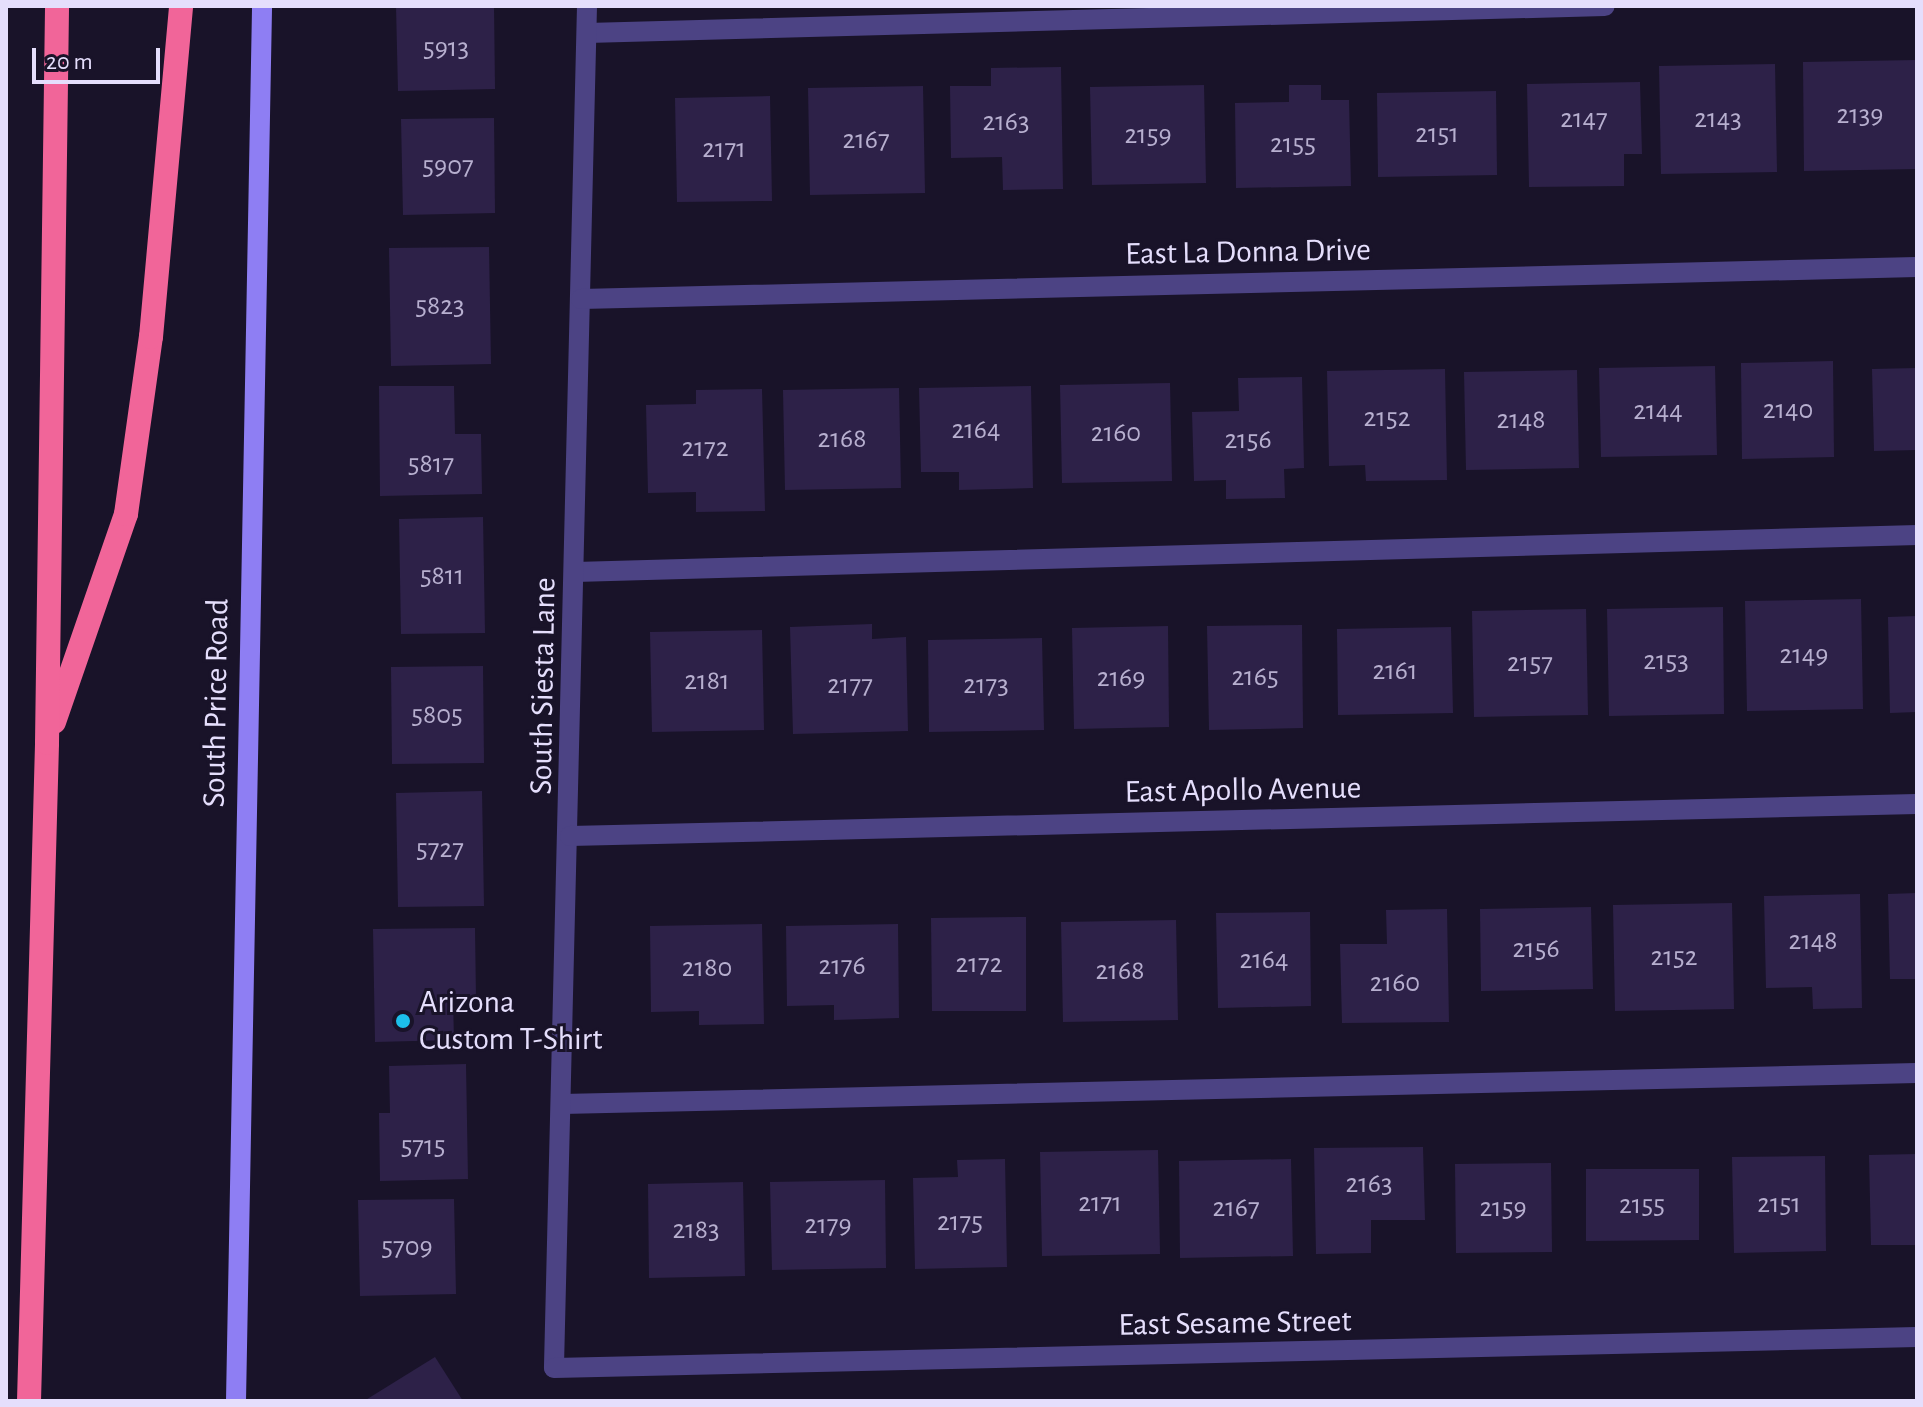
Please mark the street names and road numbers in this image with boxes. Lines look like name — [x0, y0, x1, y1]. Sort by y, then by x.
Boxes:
street label: East La Donna Drive — [1125, 231, 1371, 273]
street label: South Siesta Lane — [522, 577, 564, 795]
street label: South Price Road — [195, 598, 237, 808]
street label: East Apollo Avenue — [1124, 769, 1362, 811]
street label: East Sesame Street — [1118, 1302, 1352, 1344]

